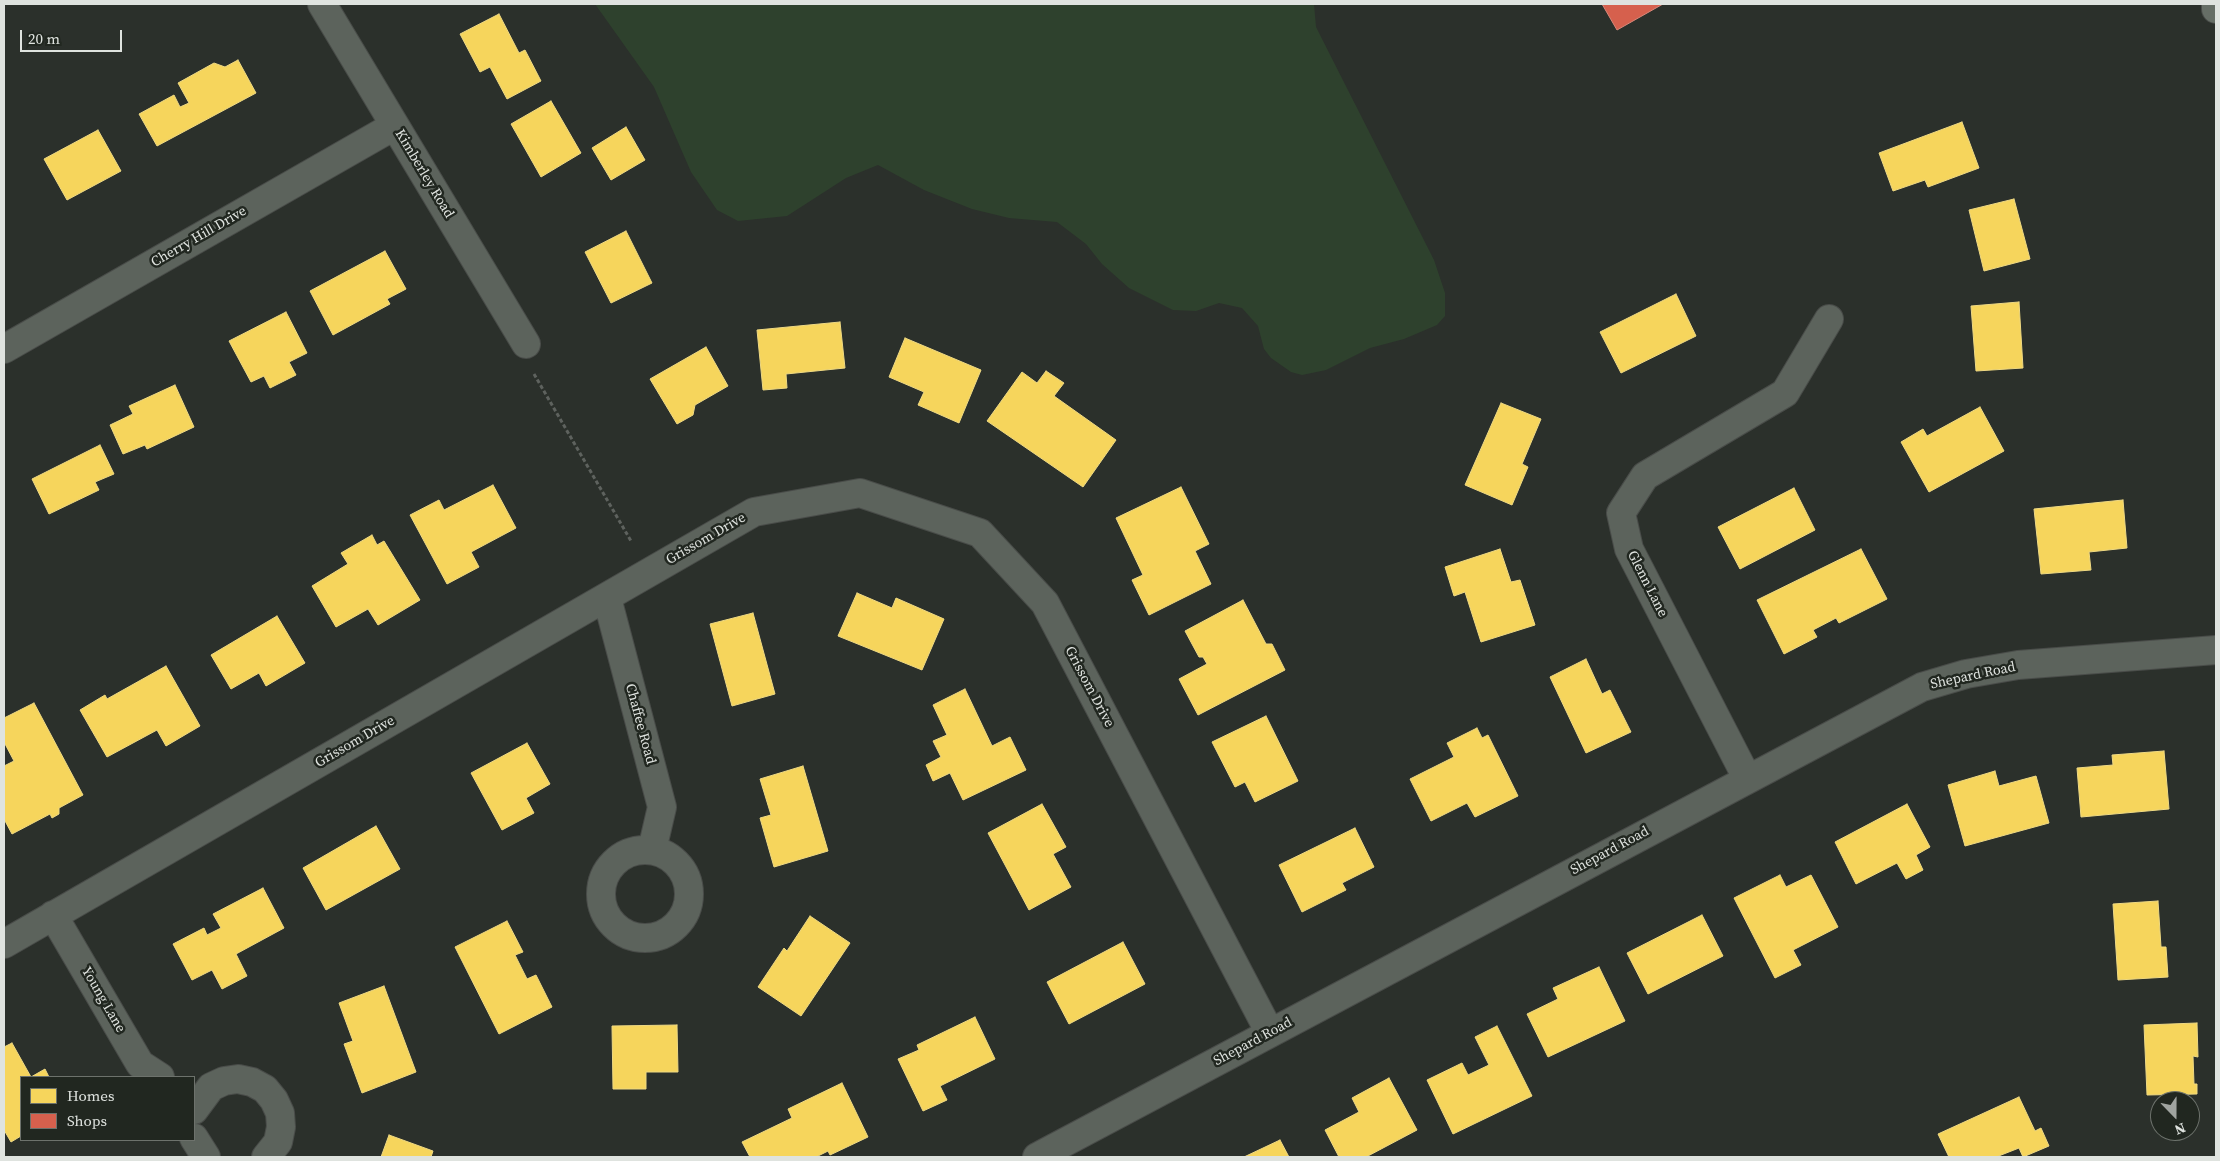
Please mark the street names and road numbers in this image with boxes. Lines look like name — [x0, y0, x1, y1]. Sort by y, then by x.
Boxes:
street label: Kimberley Road — [391, 127, 457, 221]
street label: Cherry Hill Drive — [148, 203, 250, 271]
street label: Grissom Drive — [663, 509, 749, 569]
street label: Glenn Lane — [1623, 548, 1671, 620]
street label: Grissom Drive — [1061, 644, 1117, 730]
street label: Shepard Road — [1929, 659, 2017, 693]
street label: Chaffee Road — [621, 682, 659, 766]
street label: Grissom Drive — [312, 712, 398, 772]
street label: Shepard Road — [1568, 823, 1652, 879]
street label: Young Lane — [77, 964, 129, 1036]
street label: Shepard Road — [1211, 1014, 1295, 1070]

